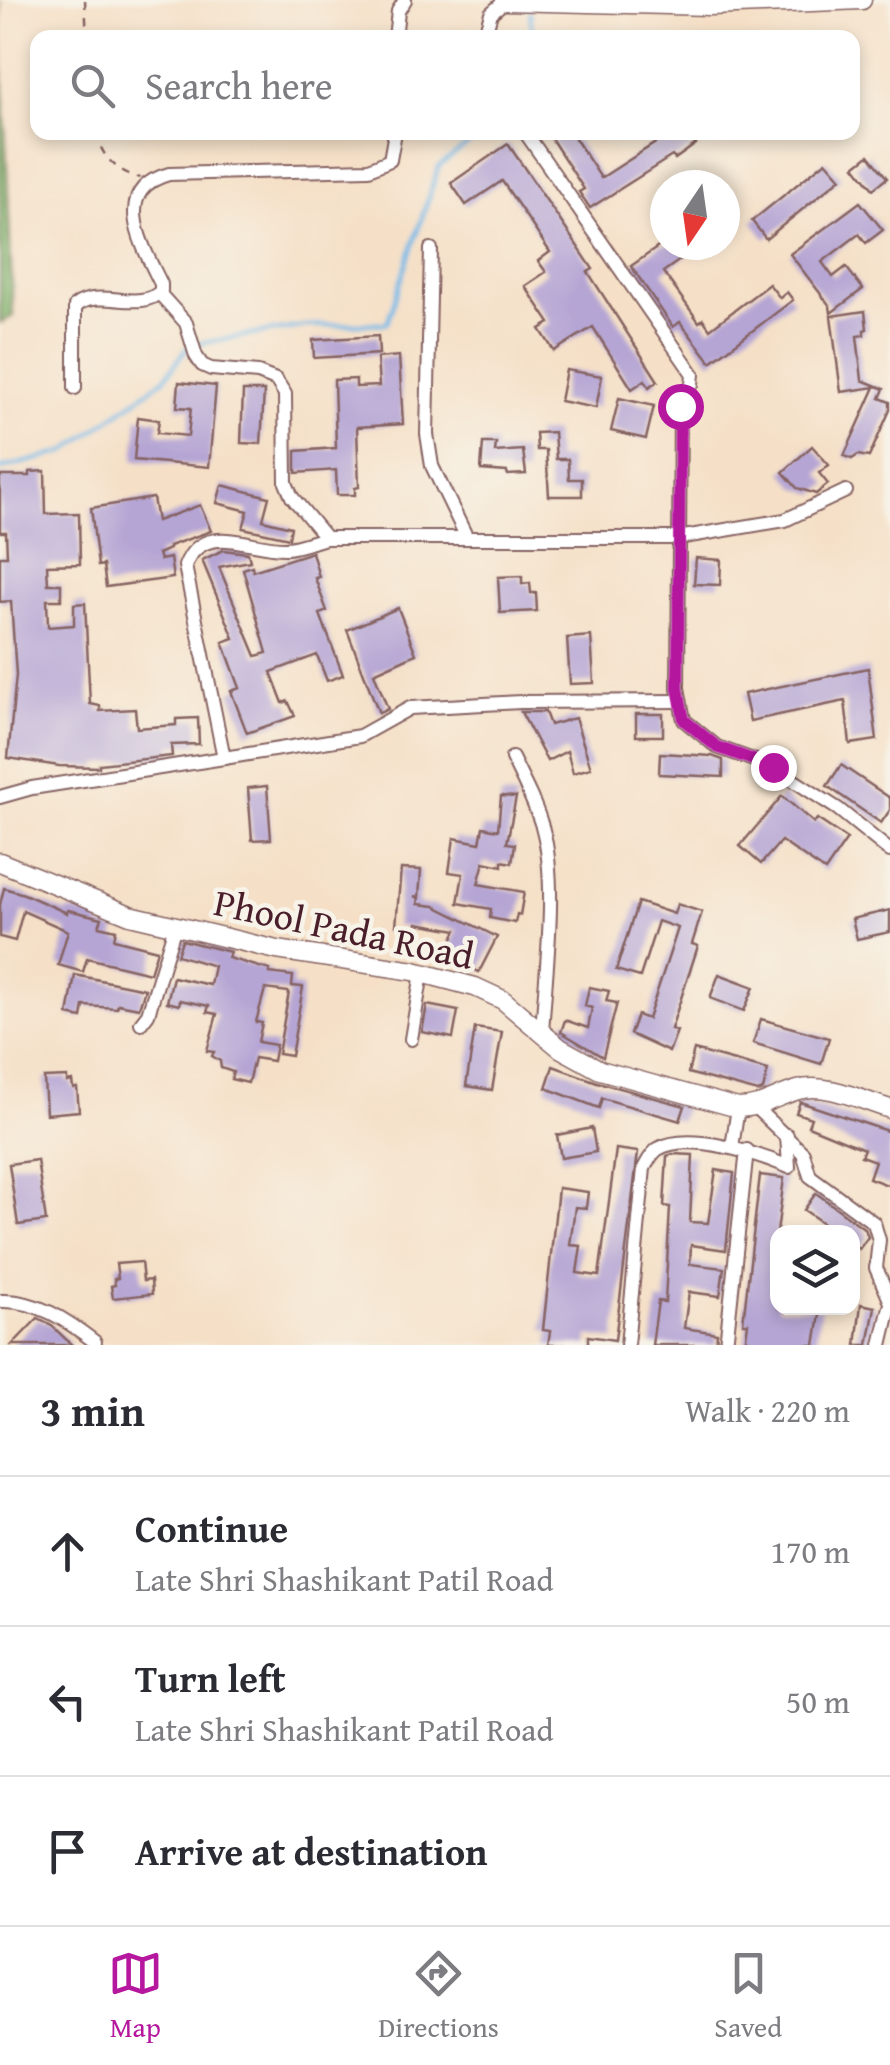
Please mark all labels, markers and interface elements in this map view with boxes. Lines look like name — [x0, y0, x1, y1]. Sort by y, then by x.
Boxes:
search box — [30, 30, 860, 140]
text: Search here — [145, 57, 333, 113]
icon: search — [65, 58, 120, 113]
north arrow — [650, 170, 740, 260]
route start — [658, 384, 704, 430]
route end — [751, 745, 797, 791]
street label: Phool Pada Road — [209, 873, 480, 983]
map controls — [770, 1225, 860, 1315]
button: layers — [770, 1225, 860, 1315]
text: 3 min — [40, 1380, 145, 1441]
text: Walk · 220 m — [685, 1387, 850, 1434]
text: Continue — [135, 1500, 288, 1556]
icon: ahead — [40, 1524, 95, 1579]
text: 170 m — [771, 1528, 850, 1575]
text: Late Shri Shashikant Patil Road — [135, 1556, 554, 1603]
text: Turn left — [135, 1650, 286, 1706]
icon: left — [40, 1674, 95, 1729]
text: 50 m — [786, 1678, 850, 1725]
text: Late Shri Shashikant Patil Road — [135, 1706, 554, 1753]
text: Arrive at destination — [135, 1823, 488, 1879]
icon: arrive — [40, 1824, 95, 1879]
tab: Map — [108, 1946, 163, 2047]
tab: Directions — [378, 1946, 499, 2047]
tab: Saved — [714, 1946, 782, 2047]

